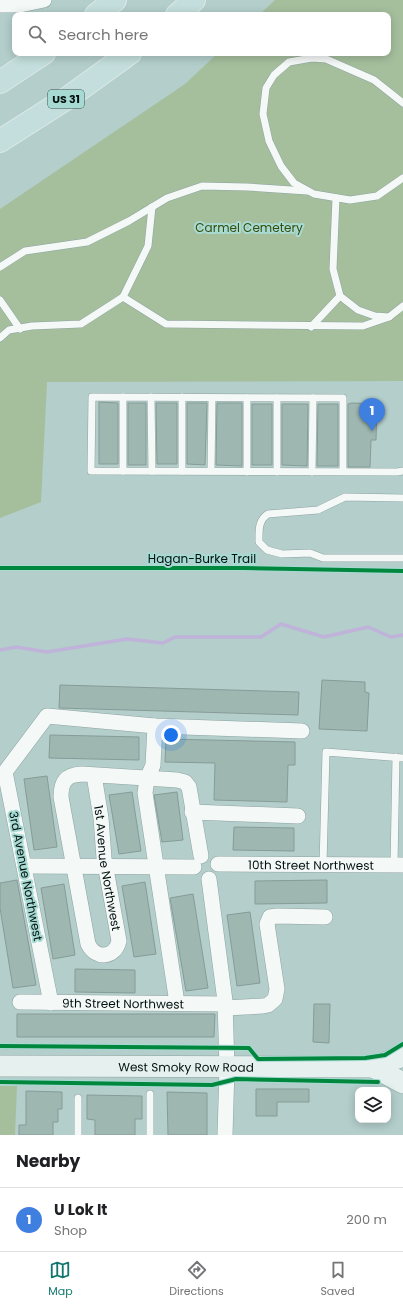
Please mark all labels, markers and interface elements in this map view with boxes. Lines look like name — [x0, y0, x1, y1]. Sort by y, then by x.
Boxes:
search box — [12, 12, 391, 56]
icon: search — [26, 23, 48, 45]
text: Search here — [58, 24, 148, 45]
road number: US 31 — [48, 90, 84, 108]
park label: Carmel Cemetery — [195, 219, 303, 236]
pin: 1 — [359, 398, 385, 431]
street label: Hagan-Burke Trail — [148, 550, 256, 567]
your location — [161, 725, 181, 745]
street label: 1st Avenue Northwest — [91, 804, 125, 932]
street label: 3rd Avenue Northwest — [5, 810, 47, 942]
street label: 10th Street Northwest — [248, 856, 374, 873]
street label: 9th Street Northwest — [62, 994, 184, 1012]
street label: West Smoky Row Road — [118, 1058, 254, 1075]
map controls — [355, 1087, 391, 1123]
button: layers — [355, 1087, 391, 1123]
text: Nearby — [16, 1149, 80, 1173]
text: U Lok It — [54, 1199, 107, 1220]
text: 1 — [27, 1210, 31, 1229]
text: 200 m — [346, 1210, 387, 1229]
text: Shop — [54, 1221, 87, 1240]
tab: Map — [48, 1259, 73, 1300]
tab: Directions — [169, 1259, 224, 1300]
tab: Saved — [320, 1259, 355, 1300]

